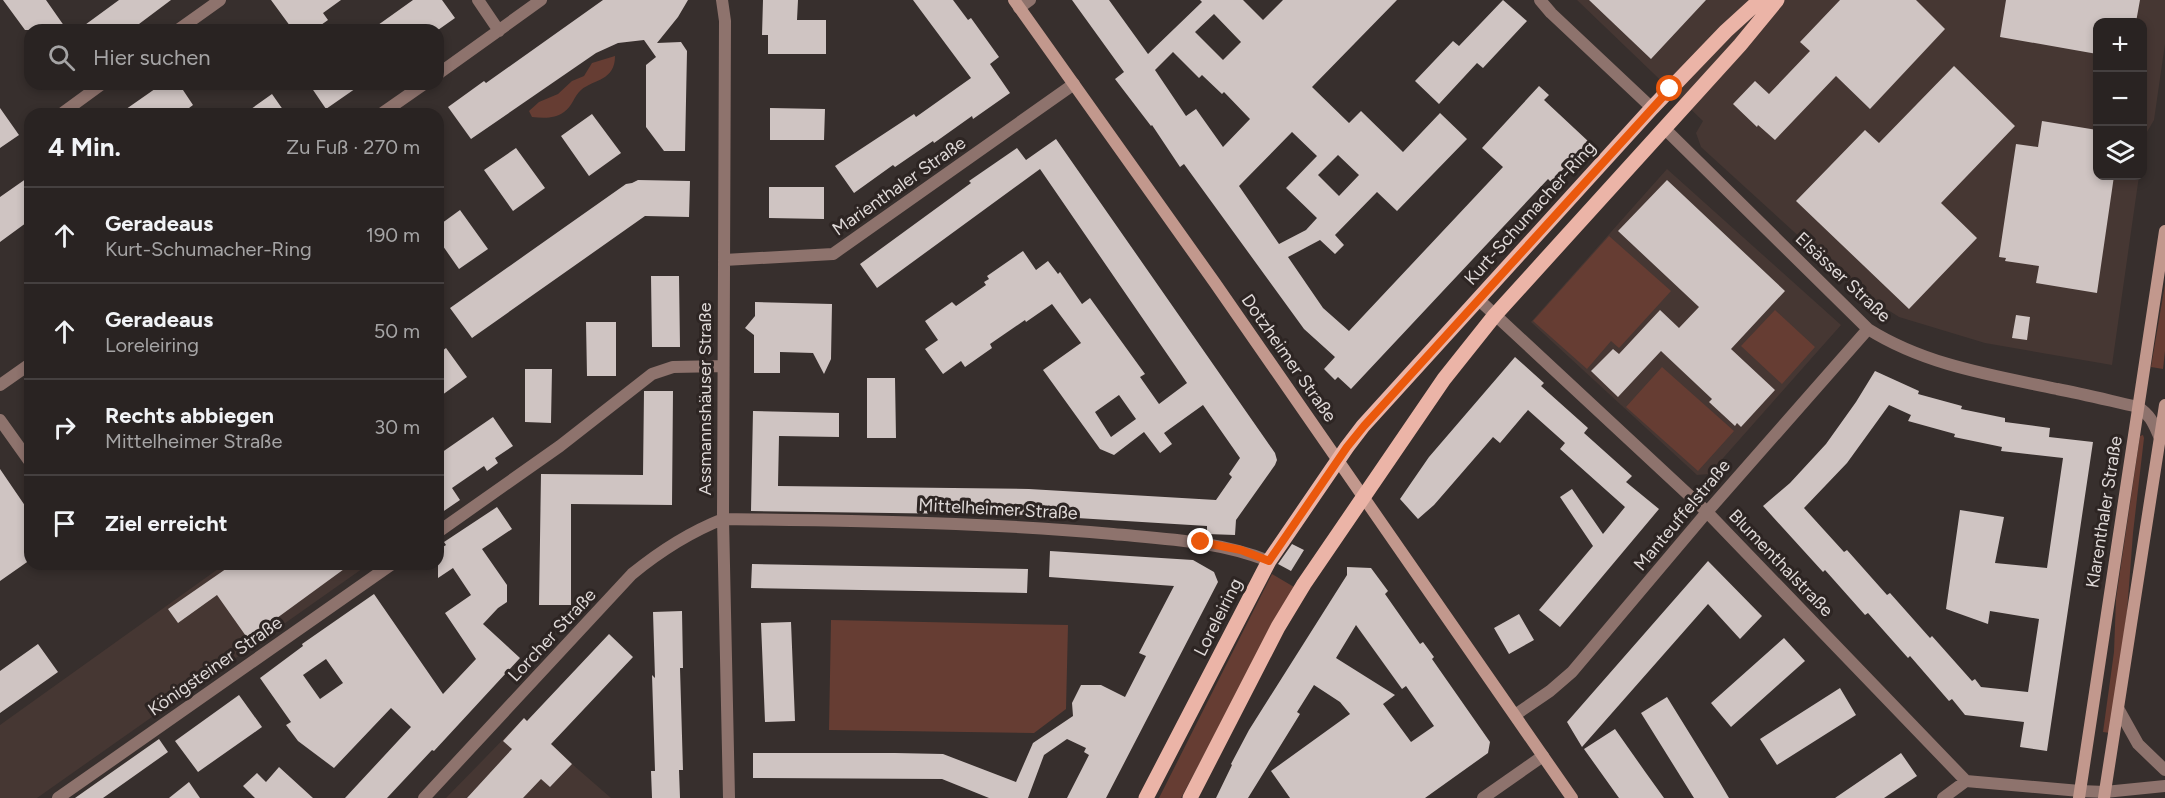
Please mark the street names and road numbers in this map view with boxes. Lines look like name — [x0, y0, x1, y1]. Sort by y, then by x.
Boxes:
street label: Marienthaler Straße — [828, 132, 970, 240]
street label: Kurt-Schumacher-Ring — [1460, 137, 1600, 289]
street label: Elsässer Straße — [1791, 227, 1895, 327]
street label: Dotzheimer Straße — [1237, 290, 1341, 426]
street label: Assmannshäuser Straße — [694, 302, 716, 496]
street label: Klarenthaler Straße — [2081, 434, 2127, 590]
street label: Manteuffelstraße — [1629, 455, 1735, 575]
street label: Mittelheimer Straße — [918, 494, 1078, 524]
street label: Blumenthalstraße — [1724, 505, 1838, 621]
street label: Loreleiring — [1189, 574, 1247, 660]
street label: Lorcher Straße — [503, 584, 601, 686]
street label: Königsteiner Straße — [144, 611, 286, 721]

